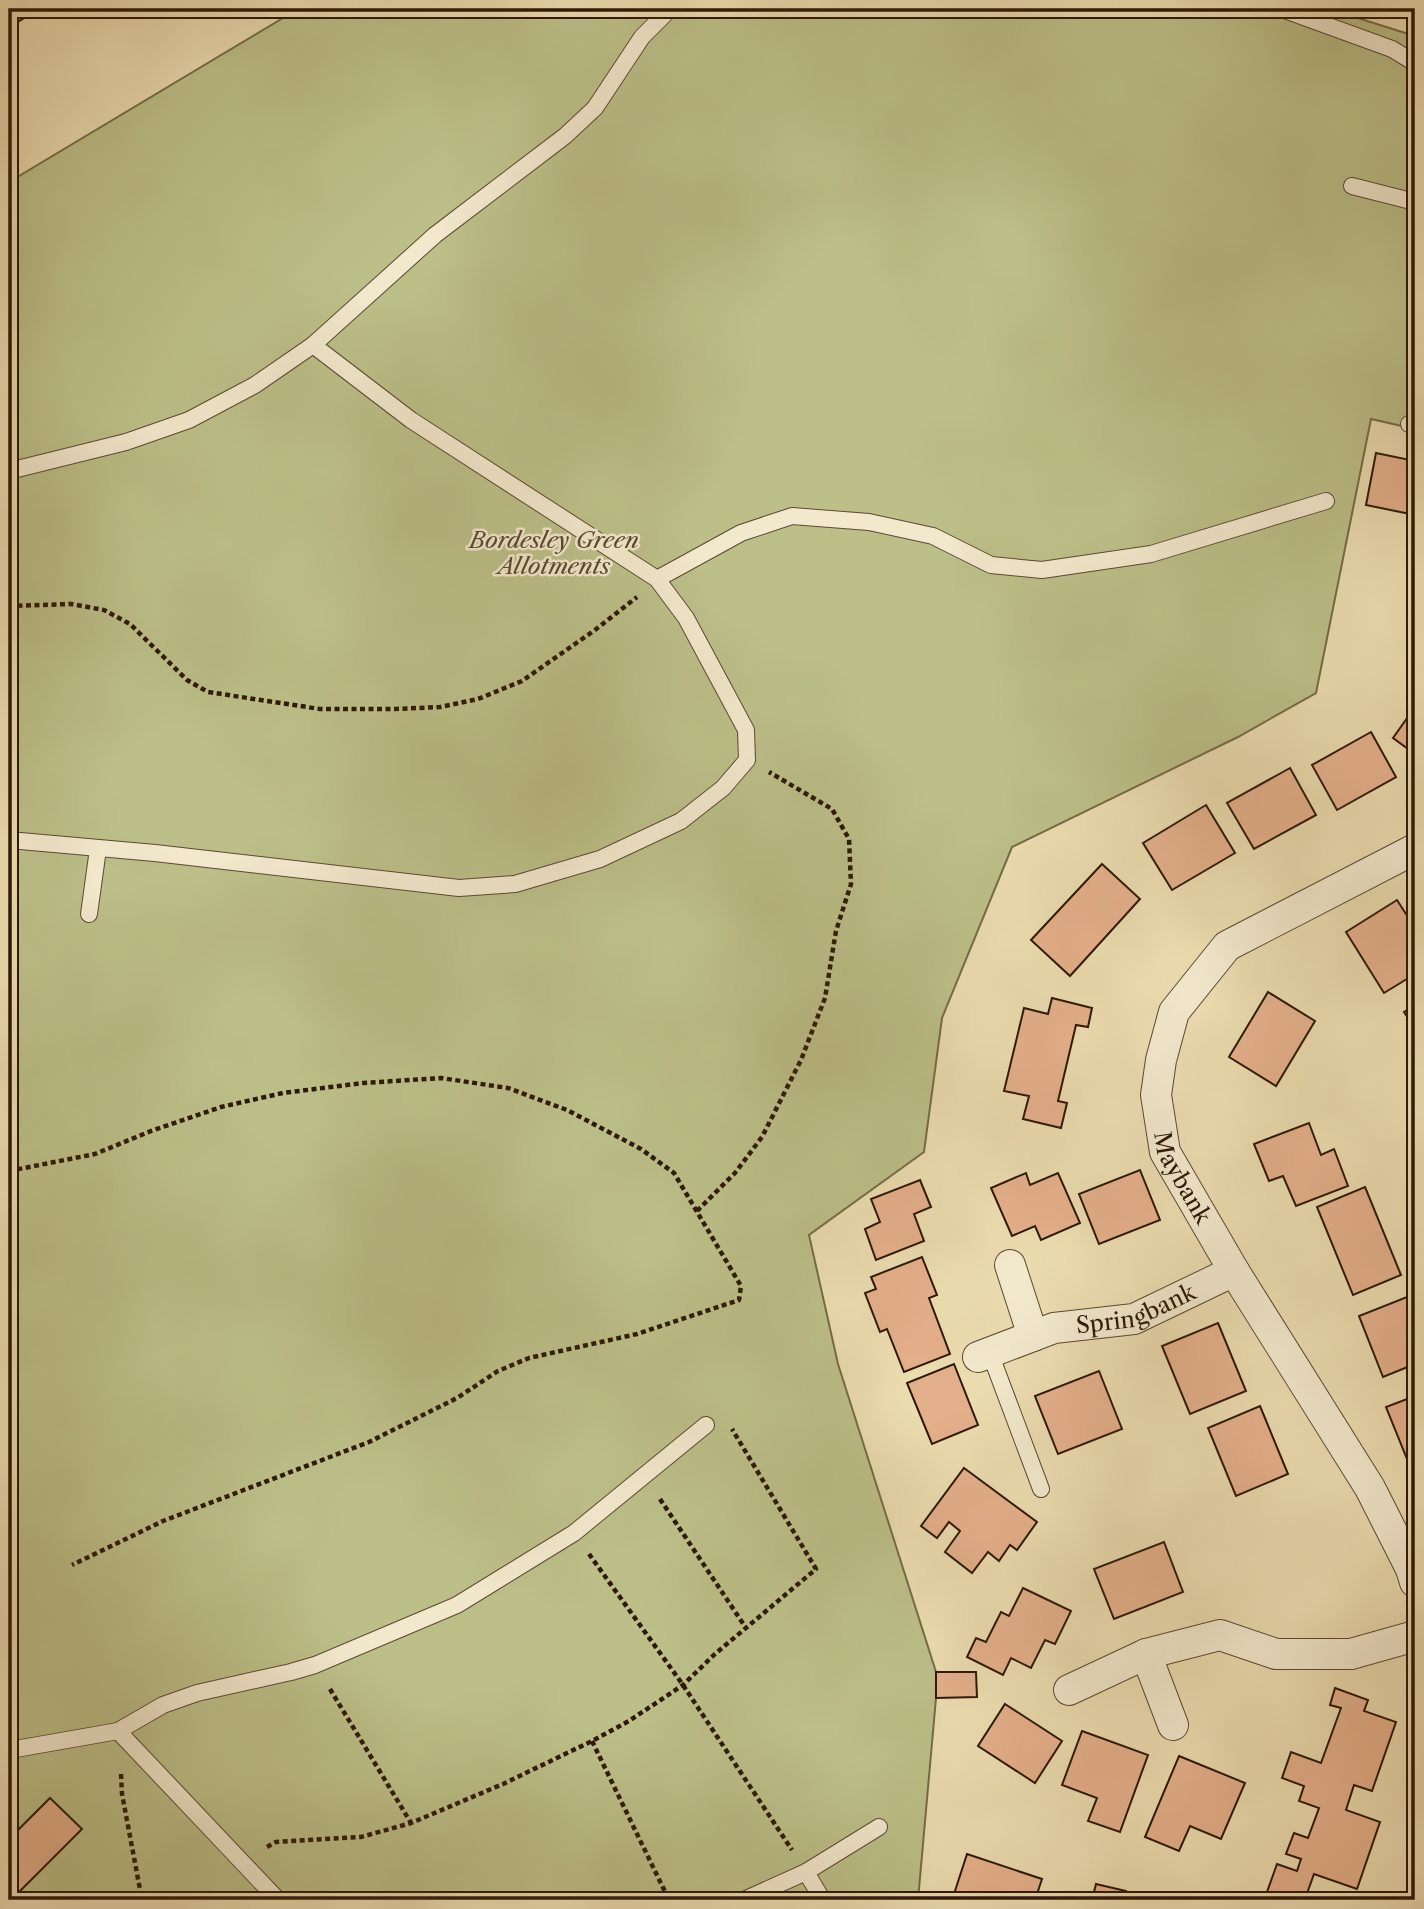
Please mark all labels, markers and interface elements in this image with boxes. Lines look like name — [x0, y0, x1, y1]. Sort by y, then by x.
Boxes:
park label: Bordesley Green Allotments — [467, 526, 639, 580]
street label: Maybank — [1148, 1130, 1218, 1230]
street label: Springbank — [1075, 1277, 1202, 1339]

